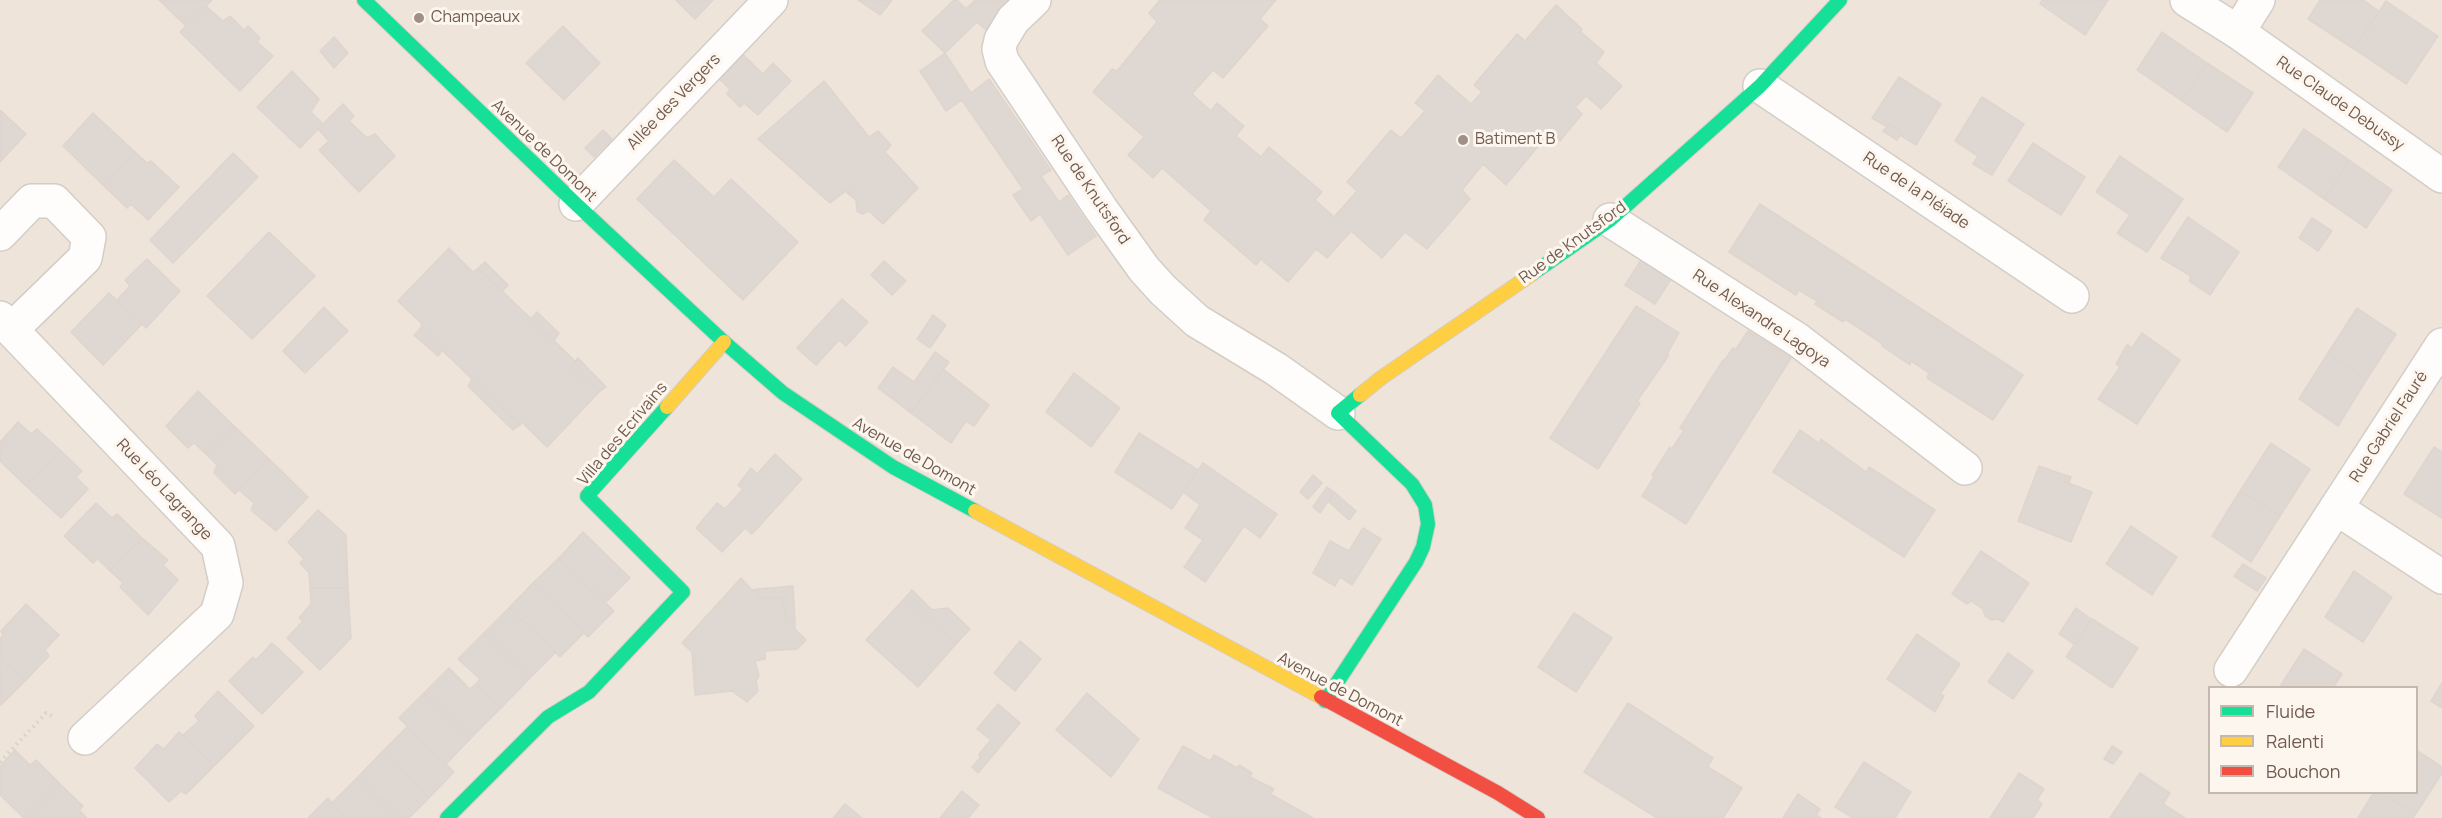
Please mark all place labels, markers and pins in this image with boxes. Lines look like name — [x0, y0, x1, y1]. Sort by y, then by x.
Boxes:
place label: Champeaux — [431, 8, 520, 28]
marker: Champeaux — [412, 11, 426, 25]
place label: Batiment B — [1475, 130, 1555, 150]
marker: Batiment B — [1456, 133, 1470, 147]

